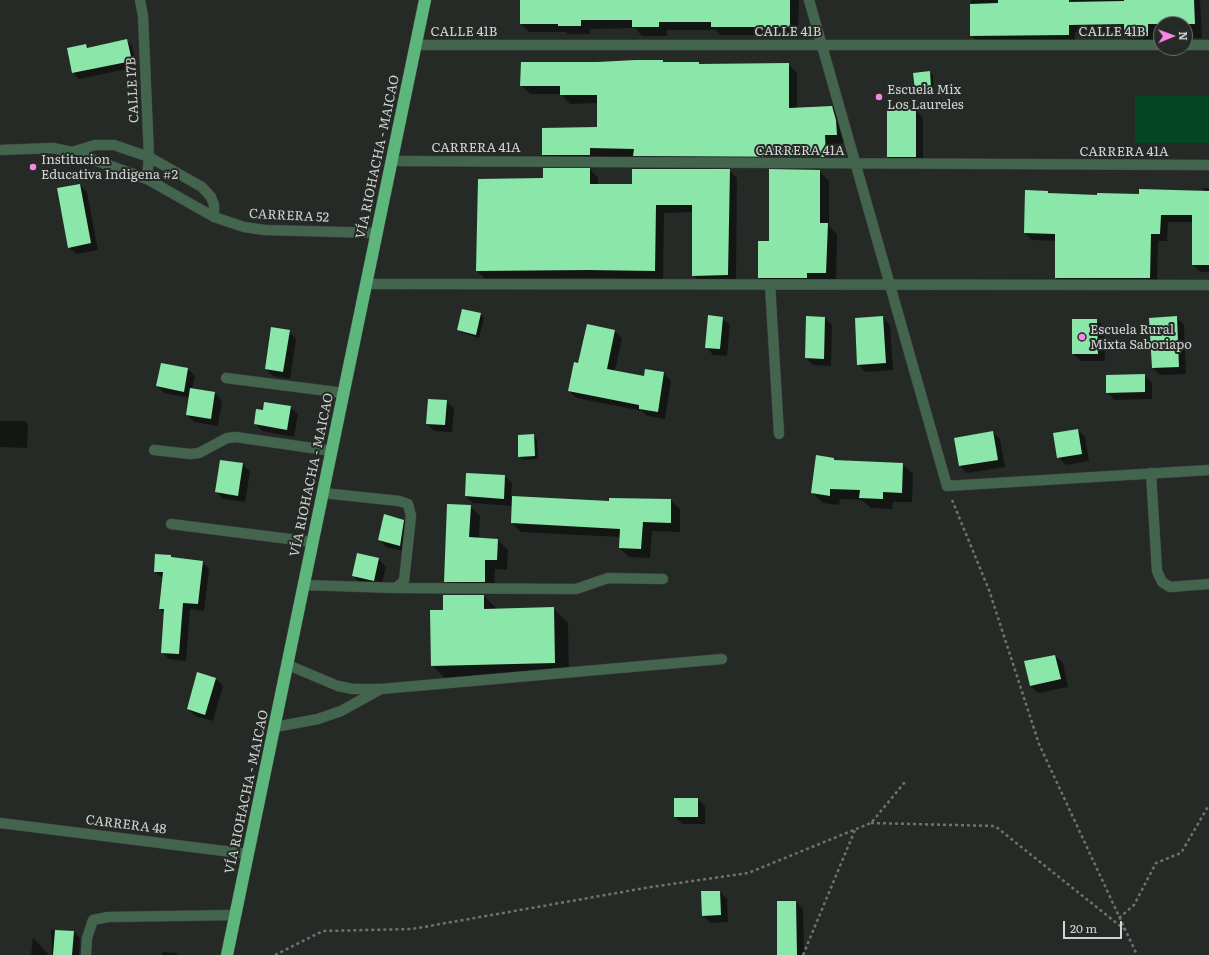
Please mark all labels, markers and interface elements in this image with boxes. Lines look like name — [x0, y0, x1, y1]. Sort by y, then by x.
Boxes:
north arrow — [1153, 16, 1193, 56]
street label: CALLE 41B — [431, 24, 497, 40]
street label: CALLE 41B — [755, 24, 821, 40]
street label: CALLE 41B — [1079, 24, 1145, 40]
text: N — [1176, 31, 1192, 41]
street label: CALLE 17B — [123, 57, 143, 123]
street label: VÍA RIOHACHA - MAICAO — [353, 74, 403, 240]
place label: Escuela Mix Los Laureles — [887, 82, 964, 113]
marker: Escuela Mix Los Laureles — [874, 92, 884, 102]
street label: CARRERA 41A — [431, 140, 521, 156]
street label: CARRERA 41A — [755, 143, 845, 159]
street label: CARRERA 41A — [1079, 144, 1169, 160]
place label: Institucion Educativa Indigena #2 — [41, 152, 178, 183]
marker: Institucion Educativa Indigena #2 — [28, 162, 38, 172]
street label: CARRERA 52 — [249, 206, 329, 226]
place label: Escuela Rural Mixta Saboriapo — [1090, 322, 1192, 353]
marker: Escuela Rural Mixta Saboriapo — [1077, 332, 1087, 342]
street label: VÍA RIOHACHA - MAICAO — [287, 392, 337, 558]
street label: VÍA RIOHACHA - MAICAO — [222, 709, 272, 875]
street label: CARRERA 48 — [85, 812, 167, 838]
scale bar — [1065, 913, 1124, 939]
text: 20 m — [1070, 919, 1097, 937]

